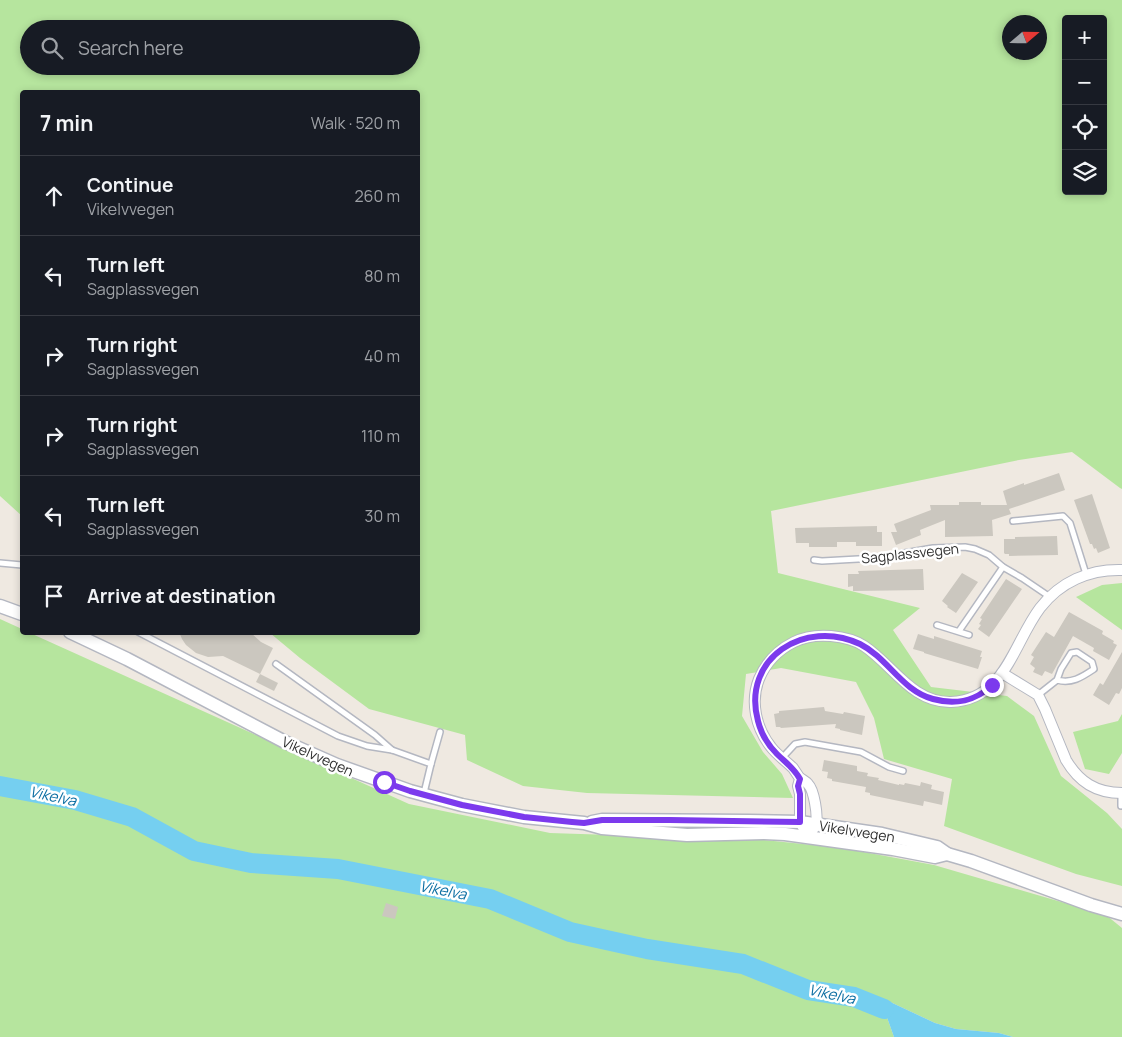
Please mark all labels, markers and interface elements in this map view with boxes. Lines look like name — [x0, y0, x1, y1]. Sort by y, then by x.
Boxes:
north arrow — [1002, 15, 1047, 60]
map controls — [1062, 15, 1107, 195]
button: + — [1062, 15, 1107, 60]
search box — [20, 20, 420, 75]
icon: search — [38, 34, 66, 62]
text: Search here — [78, 35, 184, 61]
button: − — [1062, 60, 1107, 105]
button: locate — [1062, 105, 1107, 150]
text: 7 min — [40, 109, 93, 137]
text: Walk · 520 m — [311, 112, 400, 134]
button: layers — [1062, 150, 1107, 195]
text: Continue — [87, 172, 173, 198]
icon: ahead — [40, 182, 68, 210]
text: 260 m — [354, 185, 400, 207]
text: Vikelvvegen — [87, 198, 174, 220]
text: Turn left — [87, 252, 165, 278]
icon: left — [40, 262, 68, 290]
text: 80 m — [364, 265, 400, 287]
text: Sagplassvegen — [87, 278, 199, 300]
text: Turn right — [87, 332, 177, 358]
icon: right — [40, 342, 68, 370]
text: 40 m — [364, 345, 400, 367]
text: Sagplassvegen — [87, 358, 199, 380]
text: Turn right — [87, 412, 177, 438]
icon: right — [40, 422, 68, 450]
text: 110 m — [361, 425, 400, 447]
text: Sagplassvegen — [87, 438, 199, 460]
text: Turn left — [87, 492, 165, 518]
icon: left — [40, 502, 68, 530]
text: 30 m — [365, 505, 400, 527]
text: Sagplassvegen — [87, 518, 199, 540]
street label: Sagplassvegen — [860, 538, 960, 568]
icon: arrive — [40, 582, 68, 610]
text: Arrive at destination — [87, 583, 276, 609]
route end — [981, 674, 1004, 697]
street label: Vikelvvegen — [279, 732, 357, 780]
route start — [373, 771, 396, 794]
water label: Vikelva — [28, 781, 79, 811]
street label: Vikelvvegen — [818, 816, 896, 846]
water label: Vikelva — [418, 875, 469, 905]
water label: Vikelva — [807, 979, 858, 1009]

